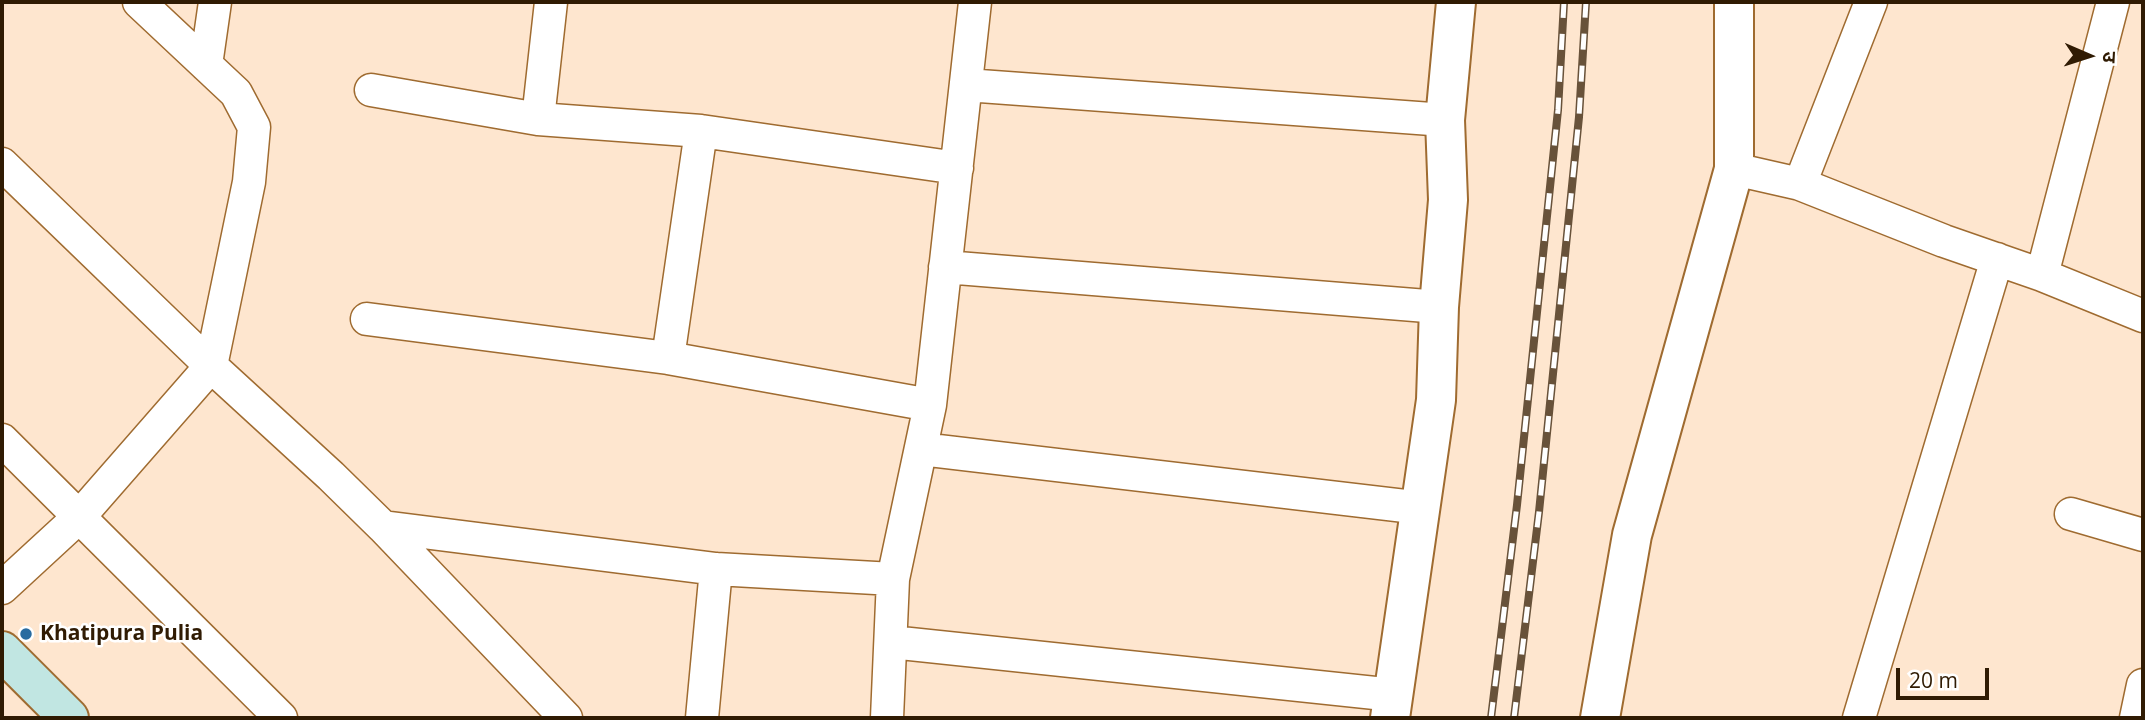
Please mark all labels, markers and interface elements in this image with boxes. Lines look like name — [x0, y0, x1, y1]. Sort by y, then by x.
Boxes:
north arrow — [2054, 21, 2124, 91]
text: उ — [2097, 51, 2123, 63]
place label: Khatipura Pulia — [40, 621, 203, 647]
marker: Khatipura Pulia — [18, 626, 34, 642]
scale bar — [1900, 654, 1993, 698]
text: 20 m — [1909, 666, 1958, 694]

